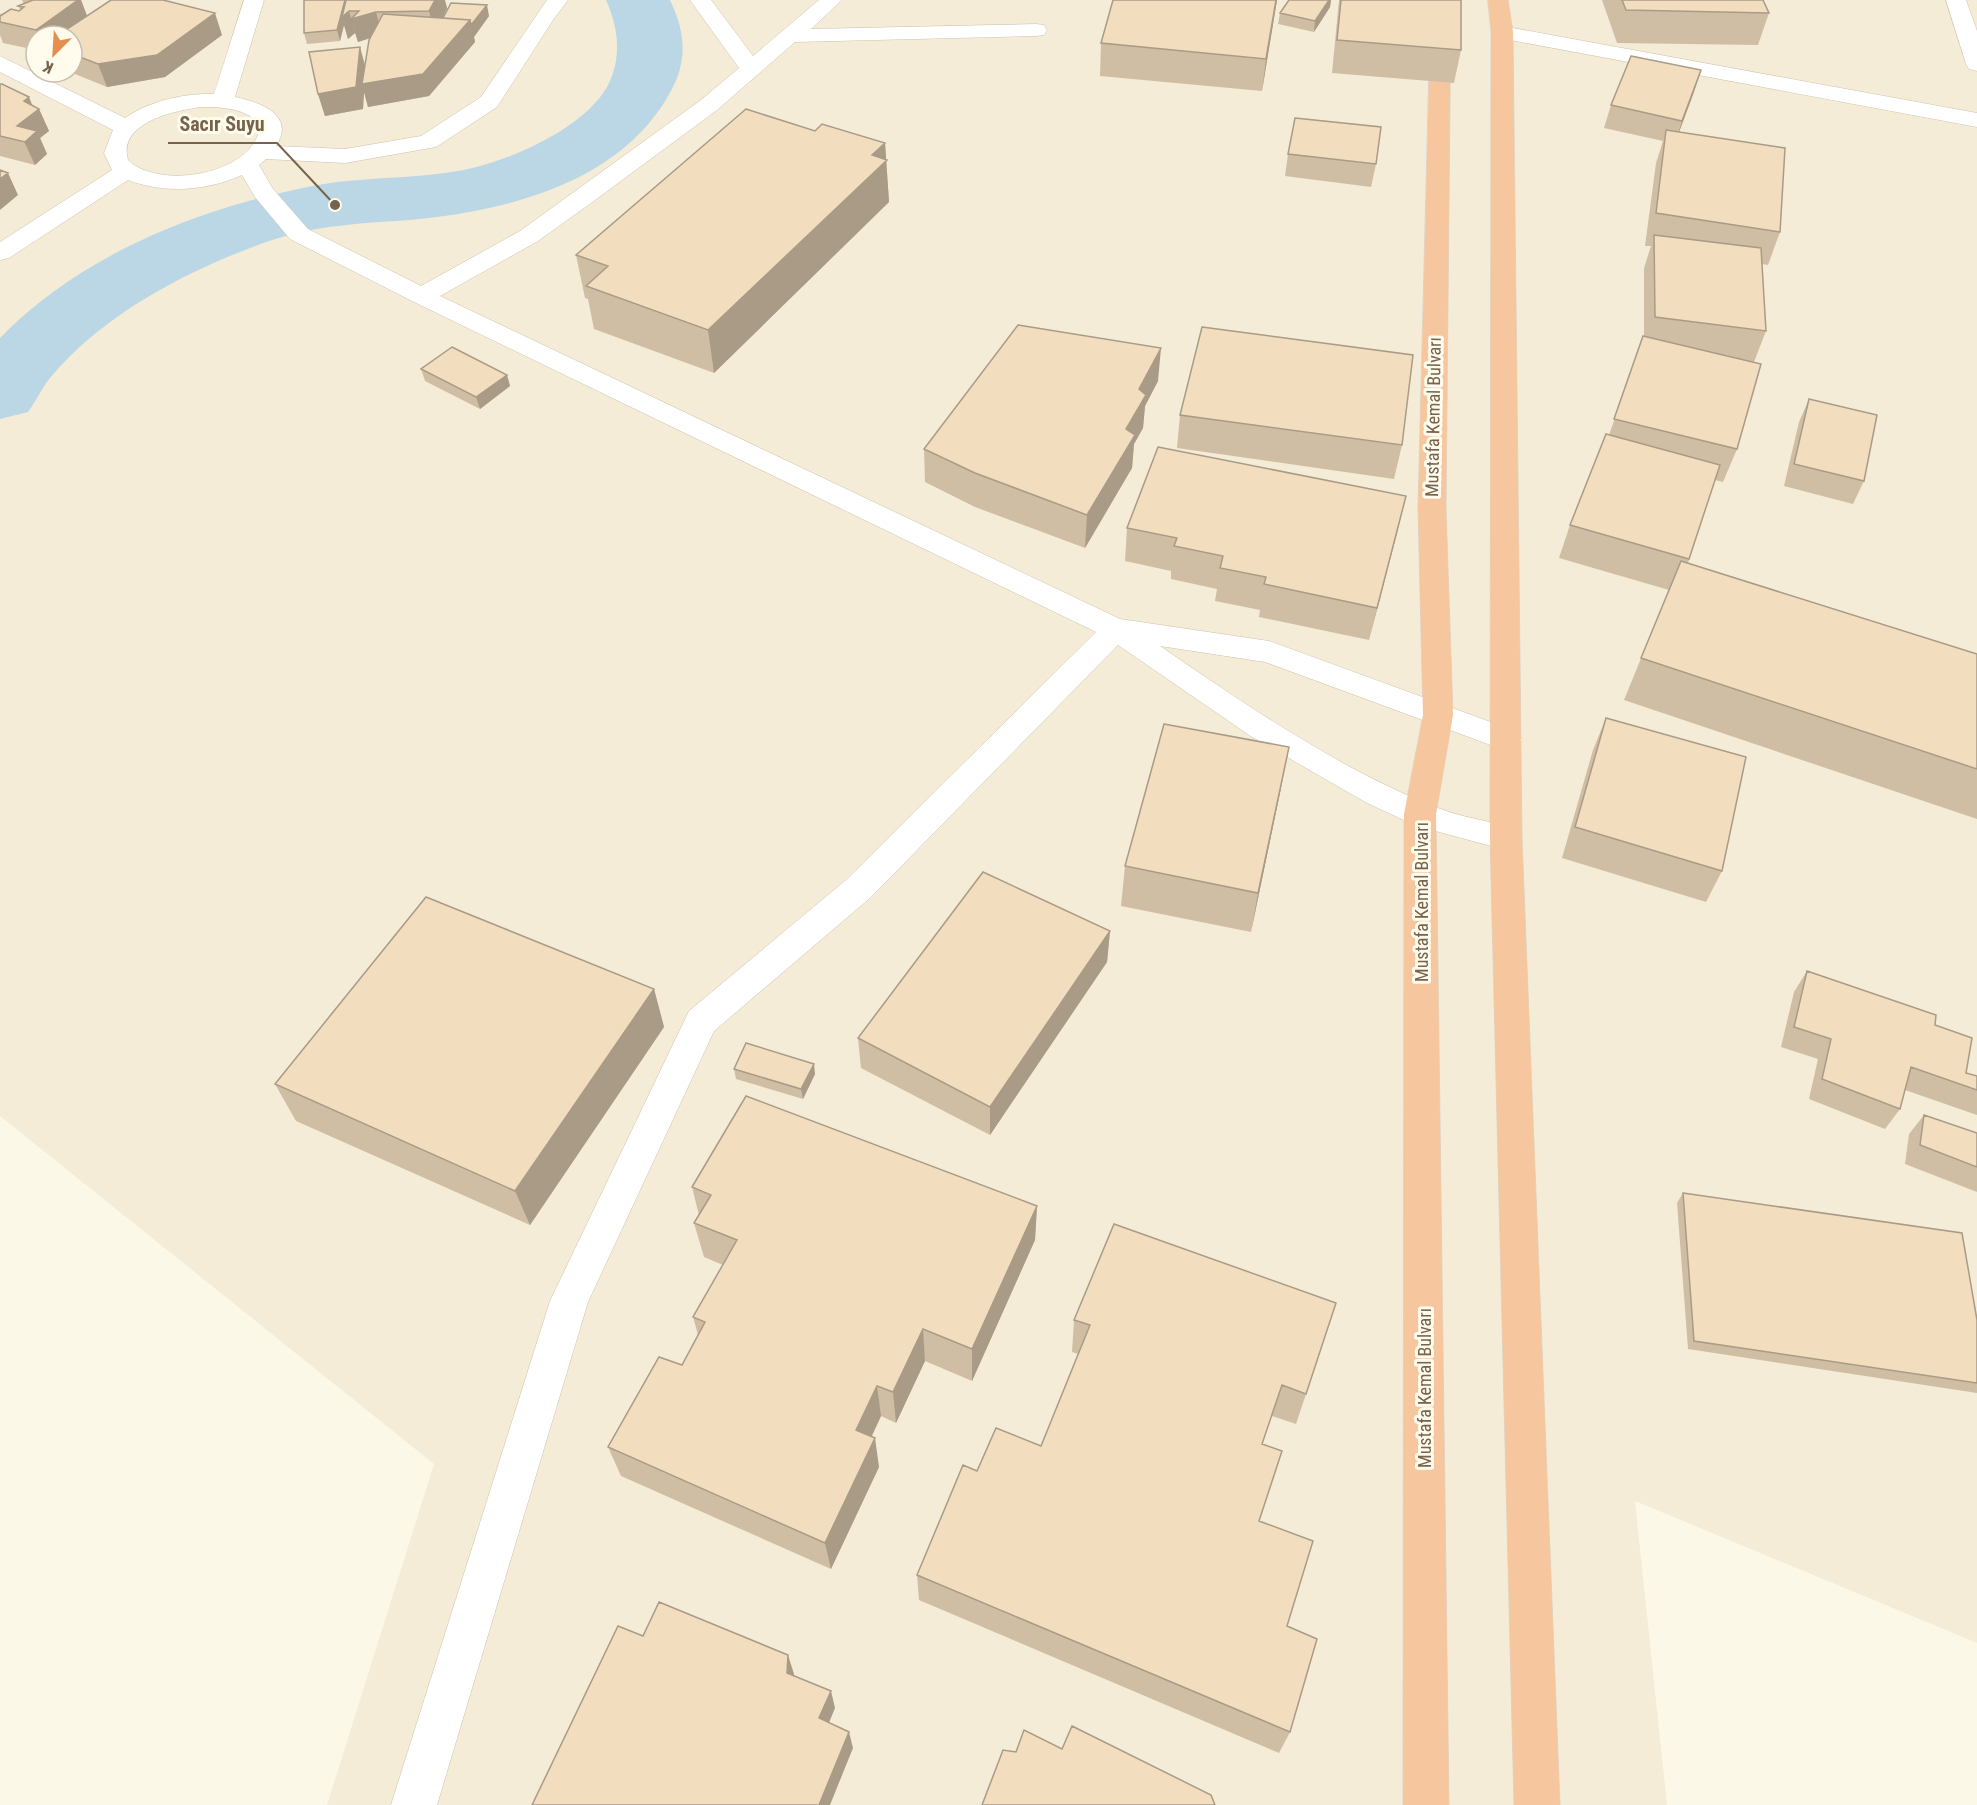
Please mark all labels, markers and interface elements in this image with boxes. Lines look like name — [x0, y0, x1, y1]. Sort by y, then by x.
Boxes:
north arrow — [24, 24, 84, 84]
text: K — [40, 57, 56, 78]
callout: Sacır Suyu — [168, 105, 277, 143]
text: Sacır Suyu — [179, 112, 265, 136]
street label: Mustafa Kemal Bulvarı — [1421, 337, 1445, 497]
street label: Mustafa Kemal Bulvarı — [1411, 822, 1432, 982]
street label: Mustafa Kemal Bulvarı — [1414, 1308, 1435, 1468]

